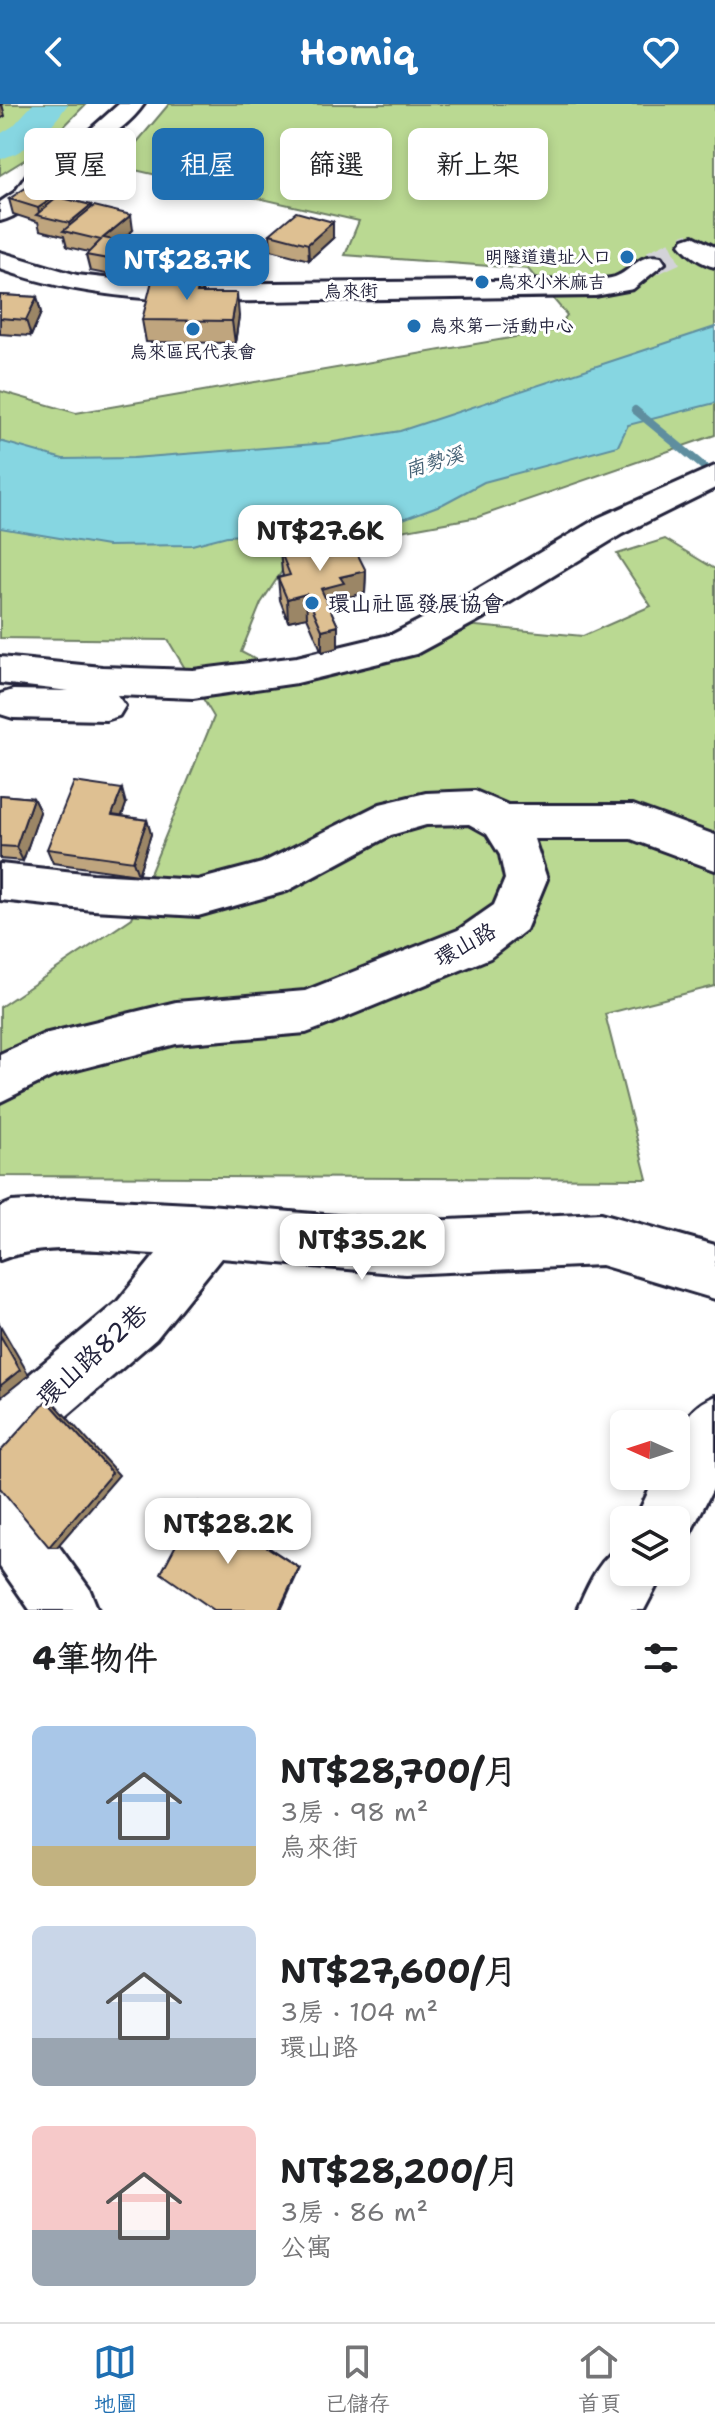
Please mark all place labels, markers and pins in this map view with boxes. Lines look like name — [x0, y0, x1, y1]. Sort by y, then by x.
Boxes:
pin: NT$28.7K — [104, 234, 270, 302]
place label: 明隧道遺址入口 — [485, 245, 611, 269]
marker: 明隧道遺址入口 — [618, 248, 636, 266]
place label: 烏來小米麻吉 — [498, 270, 606, 294]
marker: 烏來小米麻吉 — [473, 273, 491, 291]
place label: 烏來第一活動中心 — [430, 314, 574, 338]
marker: 烏來第一活動中心 — [405, 317, 423, 335]
marker: 烏來區民代表會 — [184, 320, 202, 338]
place label: 烏來區民代表會 — [130, 340, 256, 364]
pin: NT$27.6K — [237, 505, 403, 573]
place label: 環山社區發展協會 — [328, 589, 504, 618]
marker: 環山社區發展協會 — [303, 594, 321, 612]
pin: NT$35.2K — [279, 1214, 445, 1282]
pin: NT$28.2K — [145, 1498, 311, 1566]

